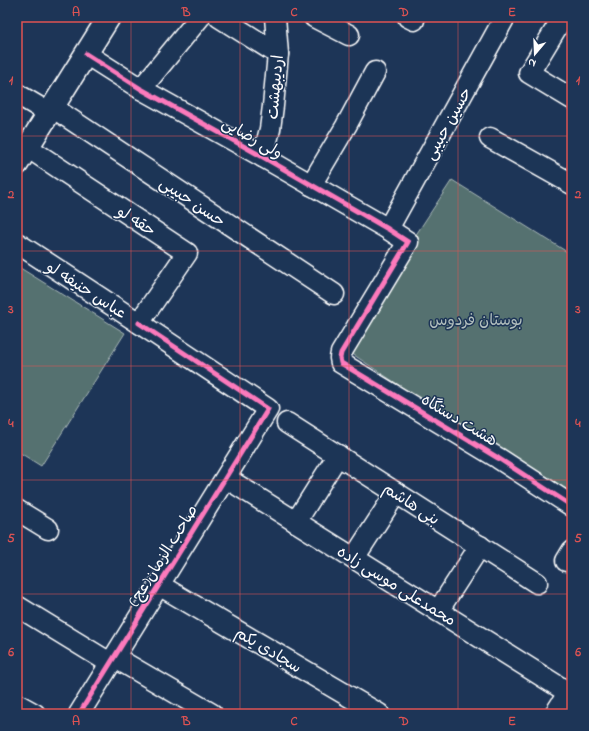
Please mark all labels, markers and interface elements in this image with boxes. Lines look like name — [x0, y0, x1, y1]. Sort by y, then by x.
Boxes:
text: A — [72, 3, 80, 22]
text: B — [181, 3, 191, 22]
text: C — [290, 3, 298, 22]
text: D — [398, 3, 409, 22]
text: E — [508, 3, 516, 22]
north arrow — [515, 34, 555, 74]
street label: اردیبهشت — [261, 54, 291, 120]
text: N — [526, 54, 538, 71]
text: 1 — [9, 71, 14, 90]
text: 1 — [576, 71, 581, 90]
street label: حسین حبیبی — [419, 83, 479, 165]
street label: ولی رضایی — [217, 112, 287, 166]
street label: حسن حبیبی — [154, 172, 230, 234]
text: 2 — [7, 185, 15, 204]
text: 2 — [574, 185, 582, 204]
street label: حقه لو — [111, 200, 160, 243]
street label: عباس حنیفه لو — [40, 255, 131, 326]
text: 3 — [7, 300, 14, 319]
text: 3 — [574, 300, 581, 319]
park label: بوستان فردوس — [429, 309, 523, 333]
street label: هشت دستگاه — [416, 388, 502, 453]
text: 4 — [7, 414, 14, 433]
text: 4 — [574, 414, 581, 433]
street label: بنی هاشم — [378, 477, 444, 532]
street label: صاحب الزمان(عج) — [123, 500, 205, 612]
text: 5 — [7, 529, 15, 548]
text: 5 — [574, 529, 582, 548]
street label: محمدعلی موسی زاده — [332, 540, 460, 633]
street label: سجادی یکم — [230, 621, 306, 680]
text: 6 — [7, 643, 14, 662]
text: 6 — [574, 643, 581, 662]
text: A — [72, 712, 80, 731]
text: B — [181, 712, 191, 731]
text: C — [290, 712, 298, 731]
text: D — [398, 712, 409, 731]
text: E — [508, 712, 516, 731]

